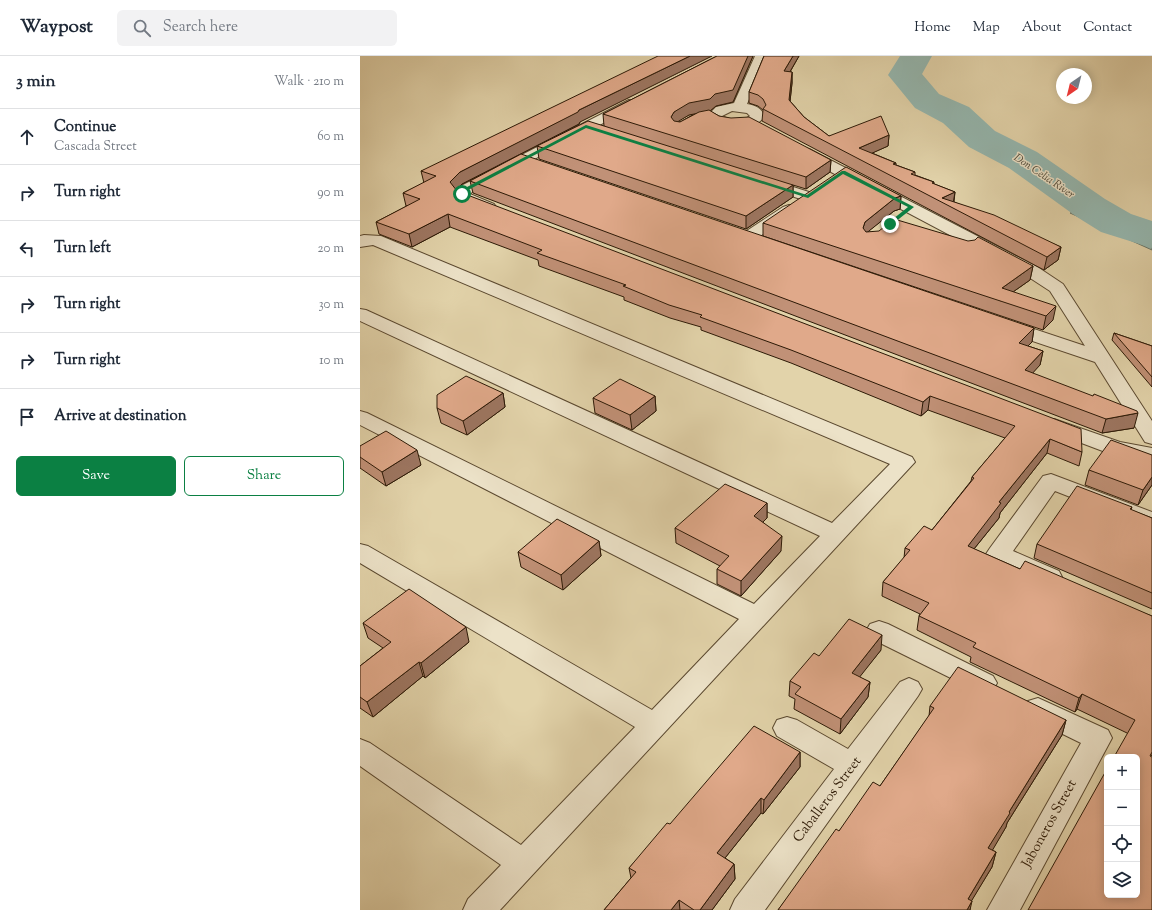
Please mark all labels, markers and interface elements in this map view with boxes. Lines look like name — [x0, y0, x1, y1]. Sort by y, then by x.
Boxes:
search box — [117, 10, 397, 46]
text: Waypost — [20, 14, 93, 41]
icon: search — [131, 17, 153, 39]
text: Search here — [163, 17, 238, 38]
text: Home — [914, 18, 951, 38]
text: Map — [973, 18, 1000, 38]
text: About — [1022, 18, 1061, 38]
text: Contact — [1083, 18, 1132, 38]
north arrow — [1056, 68, 1092, 104]
text: 3 min — [16, 70, 55, 94]
text: Walk · 210 m — [274, 73, 344, 91]
text: Continue — [54, 117, 116, 138]
icon: ahead — [16, 126, 38, 148]
text: 60 m — [317, 128, 344, 146]
text: Cascada Street — [54, 138, 137, 156]
water label: Don Celia River — [1010, 150, 1078, 202]
icon: right — [16, 182, 38, 204]
text: Turn right — [54, 182, 120, 203]
text: 90 m — [317, 184, 344, 202]
route start — [453, 185, 471, 203]
route end — [881, 215, 899, 233]
icon: left — [16, 238, 38, 260]
text: Turn left — [54, 238, 111, 259]
text: 20 m — [318, 240, 344, 258]
icon: right — [16, 294, 38, 316]
text: Turn right — [54, 294, 120, 315]
text: 30 m — [318, 296, 344, 314]
icon: right — [16, 350, 38, 372]
text: Turn right — [54, 350, 120, 371]
text: 10 m — [319, 352, 344, 370]
icon: arrive — [16, 406, 38, 428]
text: Arrive at destination — [54, 406, 187, 427]
button: Save — [16, 456, 176, 496]
button: Share — [184, 456, 344, 496]
street label: Caballeros Street — [789, 753, 867, 847]
map controls — [1104, 754, 1140, 898]
button: + — [1104, 754, 1140, 790]
street label: Jaboneros Street — [1017, 776, 1083, 873]
button: − — [1104, 790, 1140, 826]
button: locate — [1104, 826, 1140, 862]
button: layers — [1104, 862, 1140, 898]

